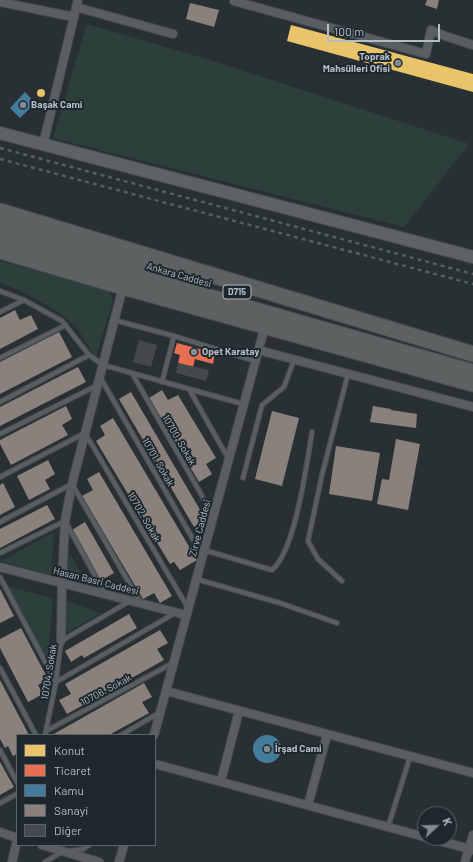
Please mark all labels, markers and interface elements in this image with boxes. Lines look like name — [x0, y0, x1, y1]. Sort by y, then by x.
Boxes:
scale bar — [329, 16, 442, 42]
text: 100 m — [334, 24, 364, 38]
place label: Toprak Mahsülleri Ofisi — [323, 51, 390, 74]
marker: Toprak Mahsülleri Ofisi — [393, 58, 403, 68]
place label: Başak Cami — [31, 99, 82, 111]
marker: Başak Cami — [18, 100, 28, 110]
street label: Ankara Caddesi — [145, 260, 213, 290]
road number: D715 — [223, 285, 251, 299]
place label: Opet Karatay — [202, 346, 259, 358]
marker: Opet Karatay — [189, 347, 199, 357]
street label: 10700. Sokak — [160, 413, 198, 467]
street label: 10701. Sokak — [139, 436, 177, 488]
street label: 10702. Sokak — [125, 490, 163, 544]
street label: Zirve Caddesi — [187, 498, 213, 558]
street label: Hasan Basri Caddesi — [52, 565, 140, 597]
street label: 10704. Sokak — [39, 643, 59, 701]
street label: 10706. Sokak — [79, 672, 133, 708]
legend — [16, 734, 156, 846]
text: Konut — [54, 743, 85, 757]
place label: İrşad Cami — [275, 743, 322, 755]
marker: İrşad Cami — [262, 744, 272, 754]
text: Ticaret — [54, 763, 91, 777]
text: Kamu — [54, 783, 84, 797]
text: Sanayi — [54, 803, 88, 817]
north arrow — [417, 806, 457, 846]
text: K — [440, 816, 455, 827]
text: Diğer — [54, 823, 82, 837]

